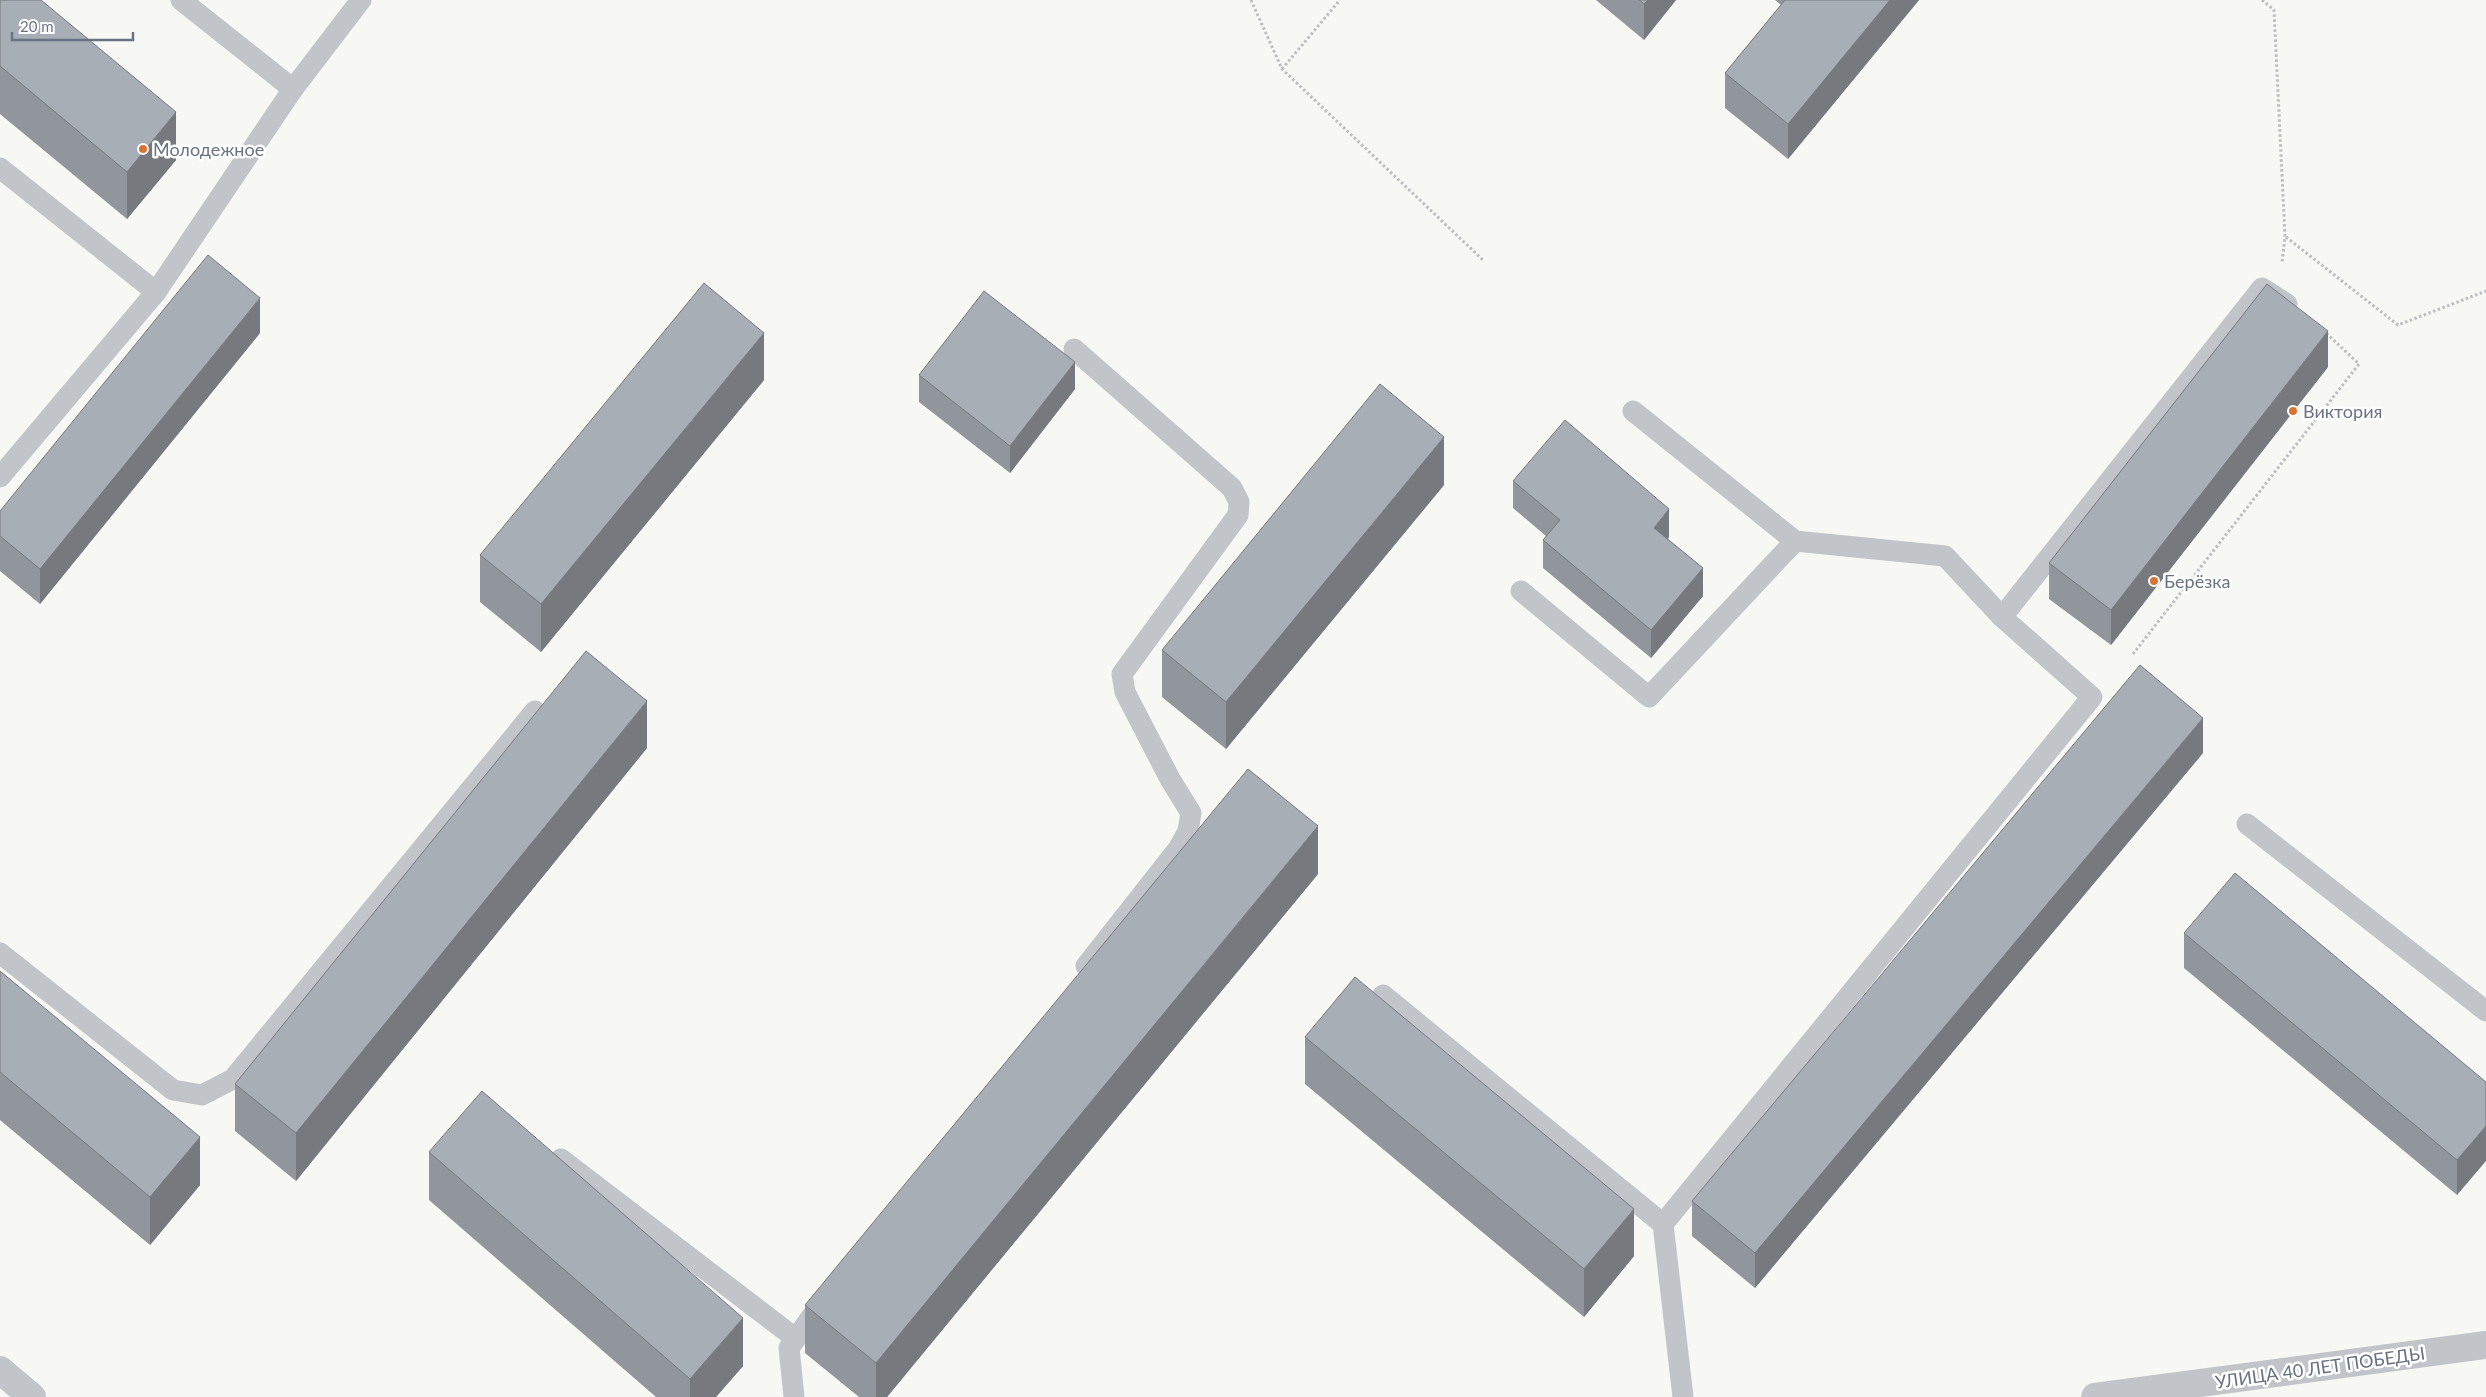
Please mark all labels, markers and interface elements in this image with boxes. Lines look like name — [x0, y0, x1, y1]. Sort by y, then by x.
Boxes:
scale bar — [12, 10, 134, 42]
text: 20 m — [20, 17, 54, 35]
place label: Молодежное — [153, 138, 264, 160]
marker: Молодежное — [137, 143, 149, 155]
place label: Виктория — [2303, 400, 2382, 422]
marker: Виктория — [2287, 405, 2299, 417]
place label: Берёзка — [2164, 570, 2231, 592]
marker: Берёзка — [2148, 575, 2160, 587]
street label: УЛИЦА 40 ЛЕТ ПОБЕДЫ — [2214, 1341, 2426, 1393]

